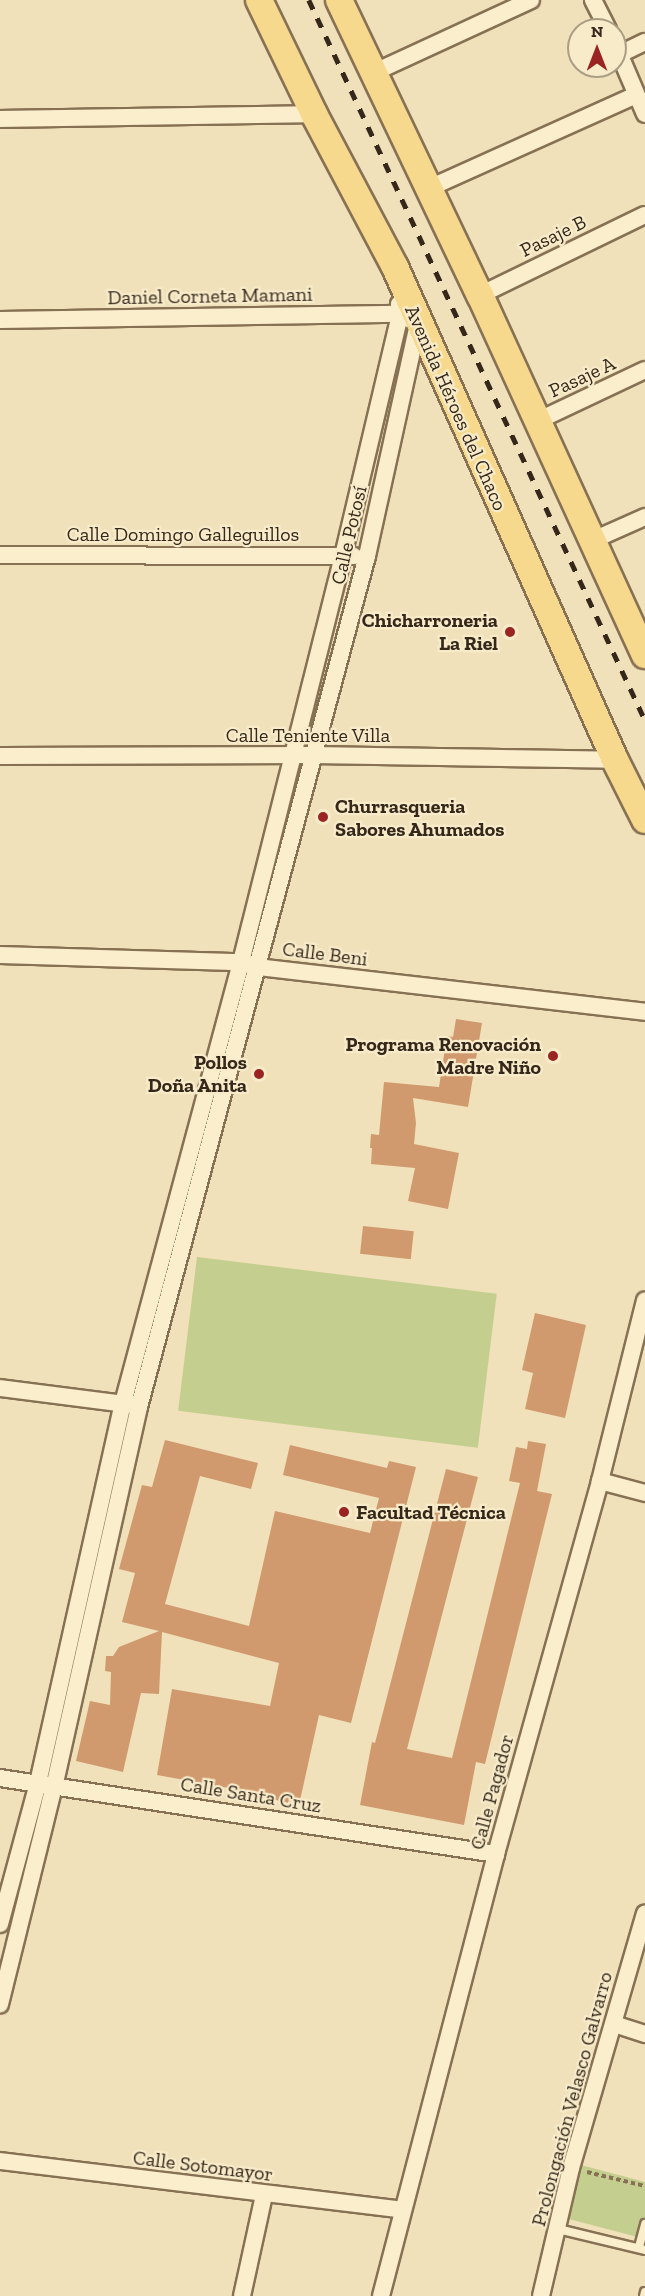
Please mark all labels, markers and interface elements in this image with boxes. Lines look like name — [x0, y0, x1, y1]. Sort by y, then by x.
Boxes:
north arrow — [567, 18, 627, 78]
text: N — [591, 22, 603, 41]
street label: Pasaje B — [516, 210, 590, 262]
street label: Daniel Corneta Mamani — [107, 282, 313, 310]
street label: Avenida Héroes del Chaco — [400, 302, 512, 514]
street label: Pasaje A — [545, 351, 619, 403]
street label: Calle Potosí — [326, 483, 372, 587]
street label: Calle Domingo Galleguillos — [67, 522, 299, 546]
place label: Chicharroneria La Riel — [362, 608, 498, 655]
marker: Chicharroneria La Riel — [503, 625, 517, 639]
street label: Calle Teniente Villa — [225, 723, 391, 747]
place label: Churrasqueria Sabores Ahumados — [335, 794, 505, 841]
marker: Churrasqueria Sabores Ahumados — [316, 810, 330, 824]
street label: Calle Beni — [281, 937, 369, 971]
place label: Programa Renovación Madre Niño — [345, 1032, 541, 1079]
marker: Programa Renovación Madre Niño — [546, 1049, 560, 1063]
place label: Pollos Doña Anita — [147, 1050, 247, 1097]
marker: Pollos Doña Anita — [252, 1067, 266, 1081]
place label: Facultad Técnica — [356, 1500, 506, 1524]
marker: Facultad Técnica — [337, 1505, 351, 1519]
street label: Calle Pagador — [465, 1732, 519, 1852]
street label: Calle Santa Cruz — [179, 1772, 323, 1818]
street label: Prolongación Velasco Galvarro — [526, 1969, 618, 2229]
street label: Calle Sotomayor — [132, 2146, 274, 2186]

